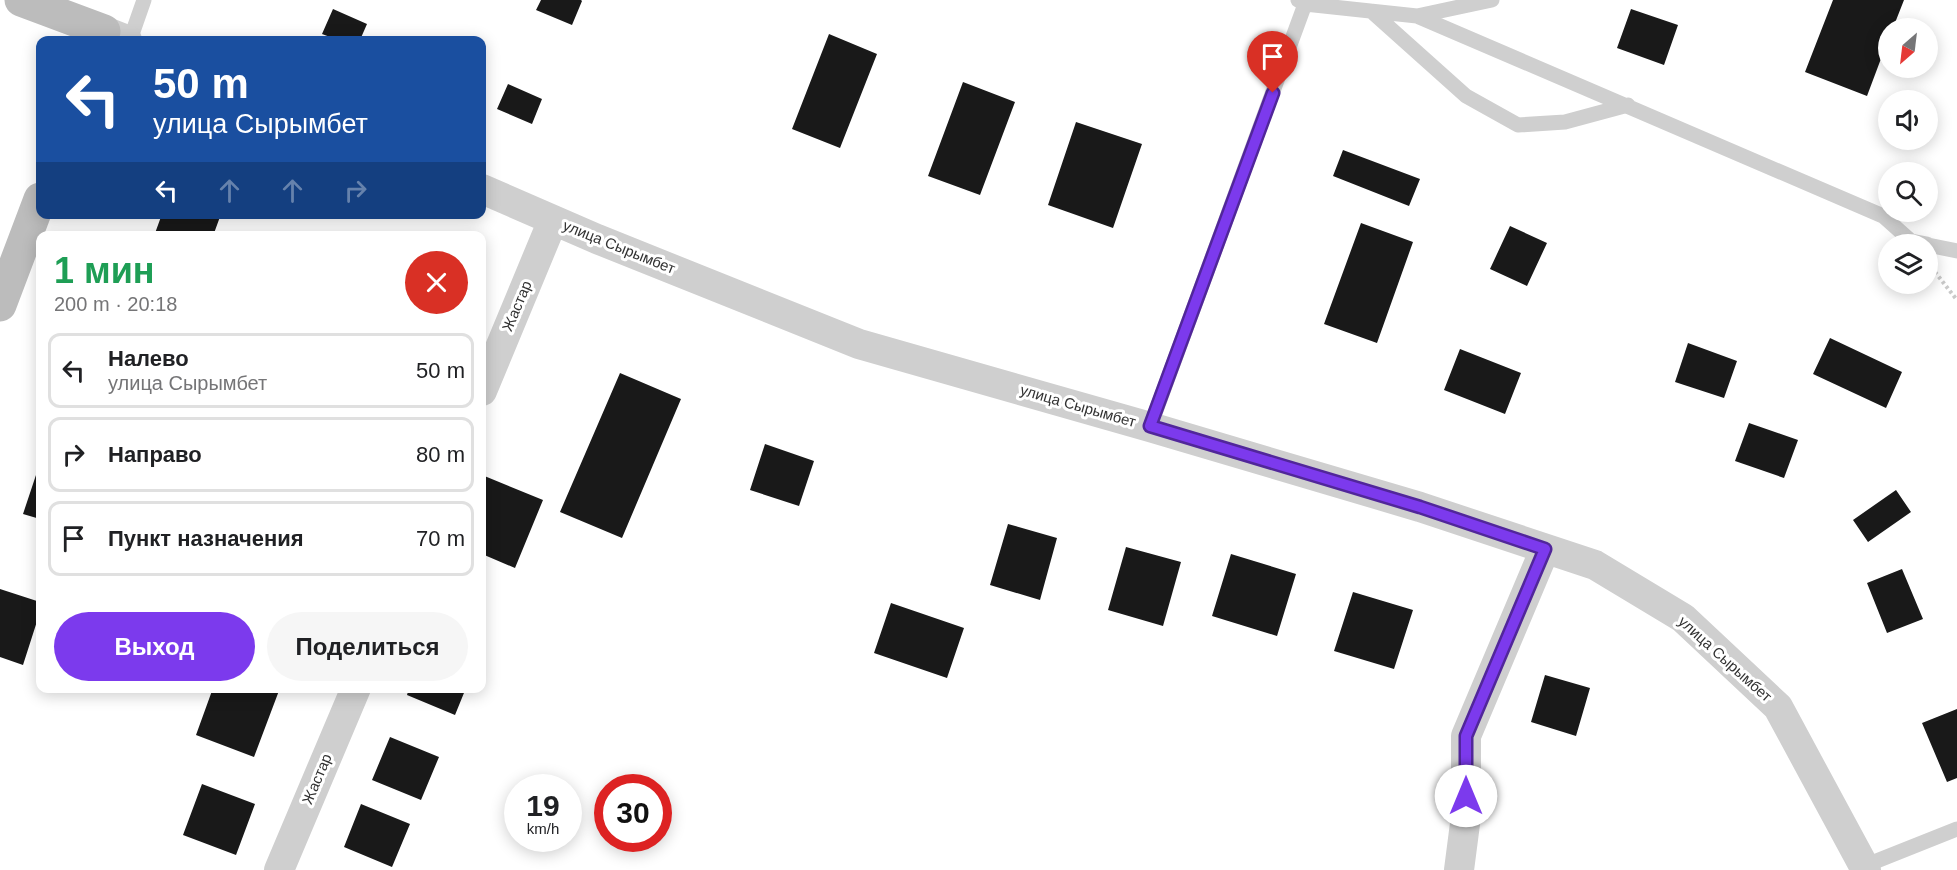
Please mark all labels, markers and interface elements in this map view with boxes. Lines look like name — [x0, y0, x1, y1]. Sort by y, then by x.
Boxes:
north arrow — [1878, 18, 1938, 78]
map controls — [1878, 18, 1938, 294]
pin — [1247, 31, 1298, 93]
icon: arrive — [1256, 40, 1289, 73]
icon: left — [54, 60, 132, 138]
text: 50 m — [153, 60, 249, 107]
button: sound — [1878, 90, 1938, 150]
text: улица Сырымбет — [153, 109, 368, 139]
button: search — [1878, 162, 1938, 222]
icon: left — [150, 174, 183, 207]
icon: ahead — [213, 174, 246, 207]
icon: ahead — [276, 174, 309, 207]
icon: right — [339, 174, 372, 207]
street label: улица Сырымбет — [561, 216, 678, 277]
button: layers — [1878, 234, 1938, 294]
text: 1 мин — [54, 250, 155, 291]
button: close — [405, 251, 468, 314]
street label: Жастар — [498, 278, 535, 334]
text: 200 m · 20:18 — [54, 293, 177, 315]
text: Налево — [108, 346, 189, 371]
icon: left — [57, 354, 90, 387]
text: 50 m — [416, 358, 465, 383]
text: улица Сырымбет — [108, 372, 267, 394]
street label: улица Сырымбет — [1018, 381, 1138, 430]
icon: right — [57, 438, 90, 471]
text: Направо — [108, 442, 202, 467]
text: 80 m — [416, 442, 465, 467]
icon: arrive — [57, 522, 90, 555]
text: Пункт назначения — [108, 526, 304, 551]
text: 70 m — [416, 526, 465, 551]
button: Выход — [54, 612, 255, 681]
button: Поделиться — [267, 612, 468, 681]
street label: улица Сырымбет — [1675, 612, 1775, 705]
street label: Жастар — [298, 751, 335, 807]
position arrow — [1434, 764, 1498, 828]
speed limit sign: 30 — [594, 774, 672, 852]
text: 19 — [526, 789, 560, 822]
text: km/h — [527, 820, 559, 837]

